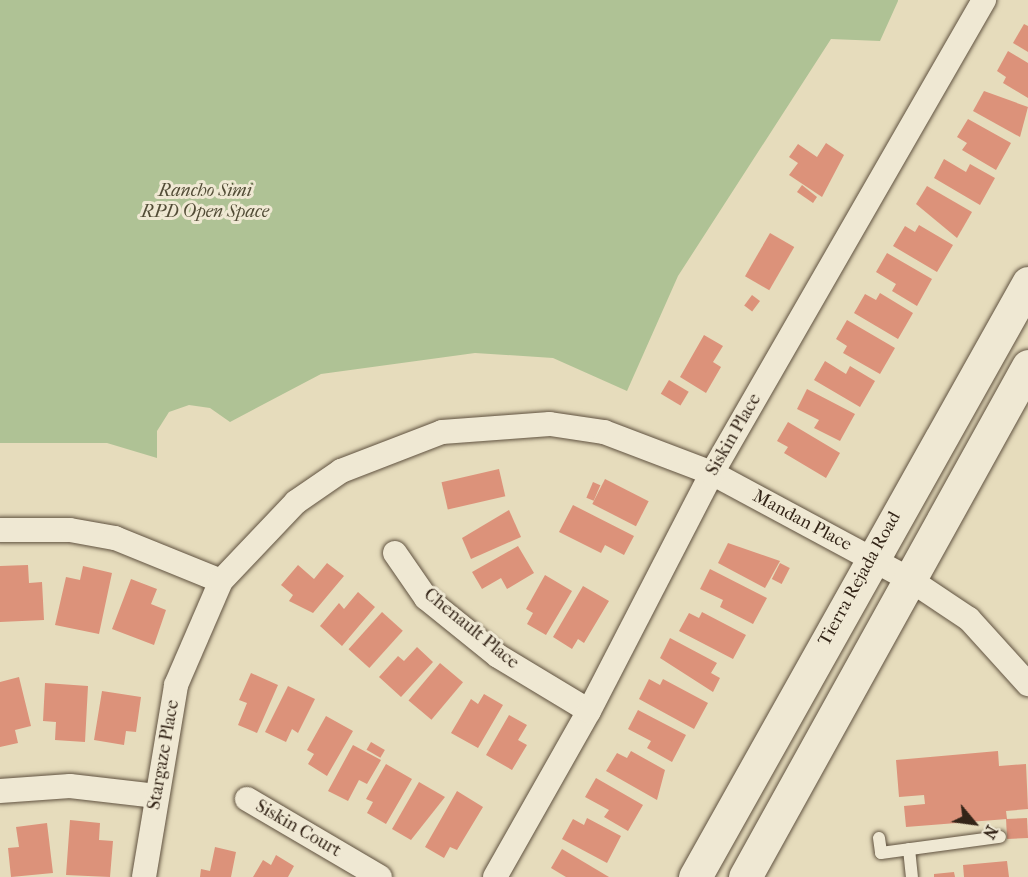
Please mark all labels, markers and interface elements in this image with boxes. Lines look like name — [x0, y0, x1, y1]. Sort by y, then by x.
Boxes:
park label: Rancho Simi RPD Open Space — [141, 181, 269, 224]
street label: Siskin Place — [702, 390, 766, 480]
street label: Mandan Place — [749, 486, 855, 556]
street label: Tierra Rejada Road — [814, 508, 906, 650]
street label: Chenault Place — [419, 584, 523, 674]
street label: Stargaze Place — [144, 698, 184, 812]
north arrow — [944, 793, 1004, 853]
street label: Siskin Court — [251, 796, 345, 862]
text: N — [979, 822, 1001, 842]

